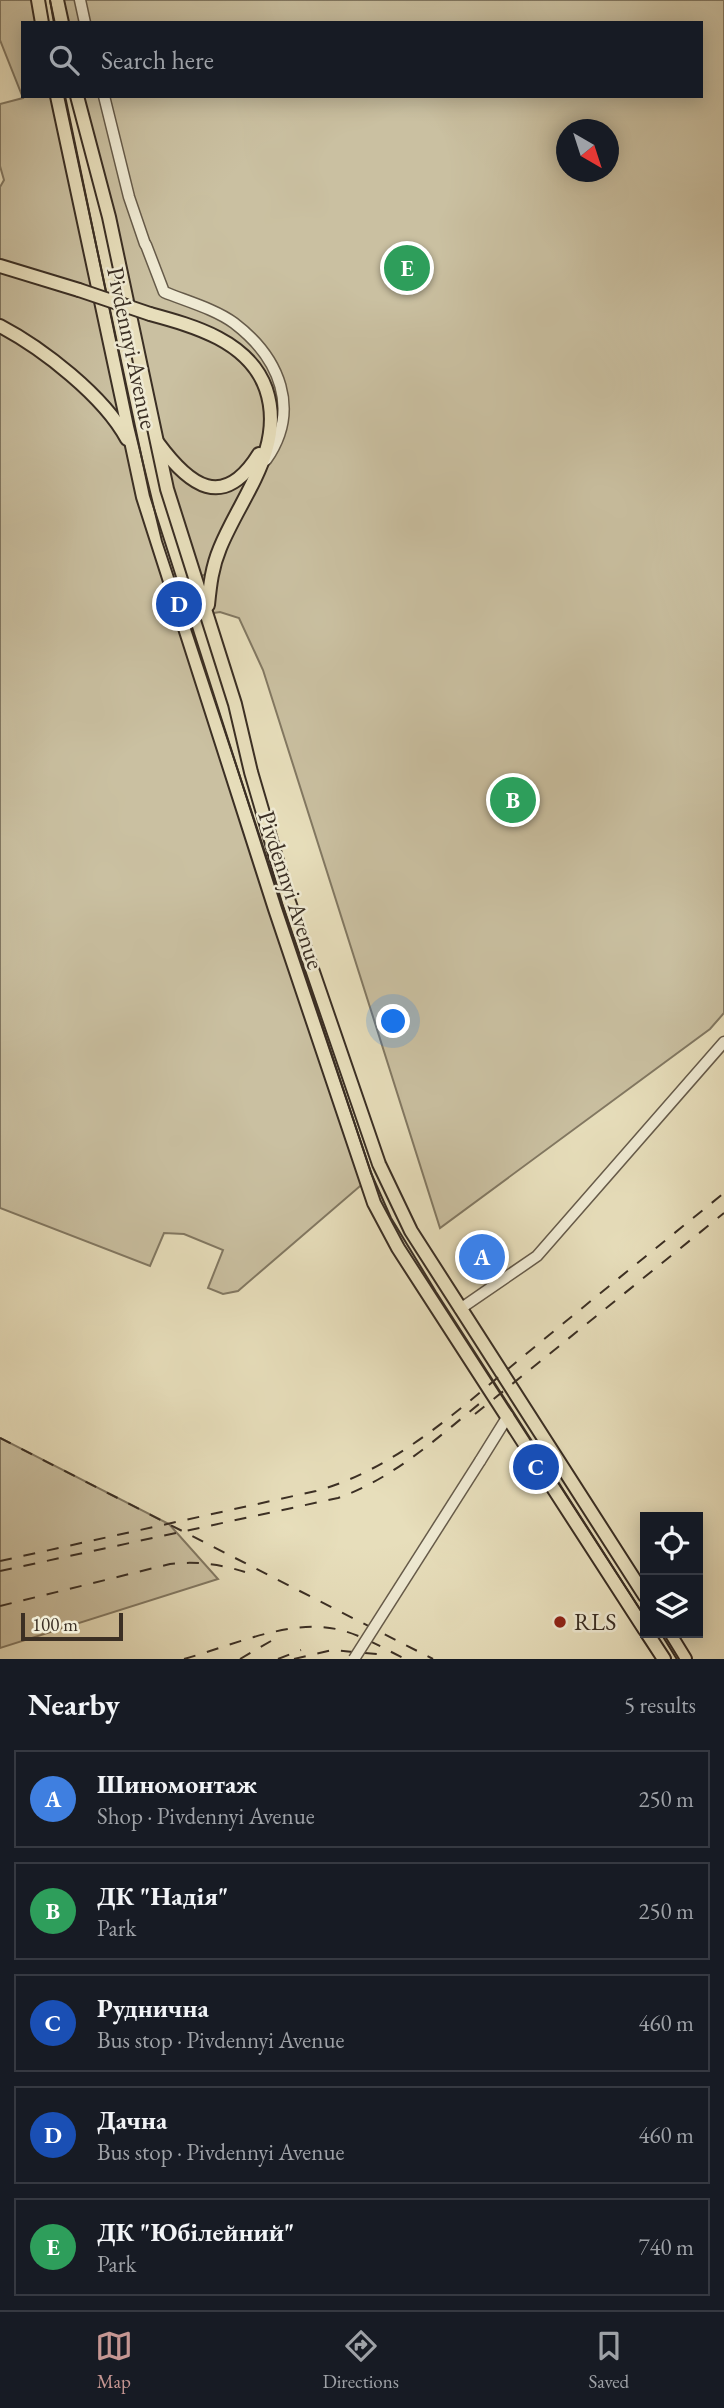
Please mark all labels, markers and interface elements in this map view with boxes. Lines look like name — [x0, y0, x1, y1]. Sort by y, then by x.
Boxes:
search box — [21, 21, 703, 98]
icon: search — [45, 41, 83, 79]
text: Search here — [101, 43, 214, 77]
north arrow — [556, 119, 619, 182]
pin: E — [384, 242, 430, 294]
street label: Pivdennyi Avenue — [100, 264, 165, 432]
pin: D — [156, 578, 202, 630]
pin: B — [490, 774, 536, 826]
street label: Pivdennyi Avenue — [251, 807, 332, 973]
your location — [376, 1004, 410, 1038]
pin: A — [459, 1231, 505, 1283]
pin: C — [513, 1441, 559, 1493]
map controls — [640, 1512, 703, 1638]
button: locate — [640, 1512, 703, 1575]
button: layers — [640, 1575, 703, 1638]
place label: RLS — [574, 1606, 616, 1637]
scale bar — [21, 1610, 122, 1642]
text: 100 m — [32, 1612, 78, 1637]
marker: RLS — [552, 1614, 568, 1630]
text: Nearby — [28, 1685, 120, 1724]
text: 5 results — [624, 1690, 696, 1720]
text: Шиномонтаж — [97, 1767, 257, 1801]
text: A — [45, 1784, 61, 1814]
text: 250 m — [638, 1784, 694, 1814]
text: Shop · Pivdennyi Avenue — [97, 1801, 315, 1831]
text: ДК "Надія" — [97, 1879, 228, 1913]
text: B — [46, 1896, 60, 1926]
text: 250 m — [638, 1896, 694, 1926]
text: Park — [97, 1913, 136, 1943]
text: Руднична — [97, 1991, 209, 2025]
text: C — [45, 2008, 61, 2038]
text: 460 m — [638, 2008, 694, 2038]
text: Bus stop · Pivdennyi Avenue — [97, 2025, 345, 2055]
text: Дачна — [97, 2103, 167, 2137]
text: D — [44, 2120, 62, 2150]
text: 460 m — [638, 2120, 694, 2150]
text: Bus stop · Pivdennyi Avenue — [97, 2137, 345, 2167]
text: ДК "Юбілейний" — [97, 2215, 294, 2249]
text: E — [46, 2232, 60, 2262]
text: 740 m — [638, 2232, 694, 2262]
text: Park — [97, 2249, 136, 2279]
tab: Map — [95, 2327, 133, 2394]
tab: Directions — [322, 2327, 399, 2394]
tab: Saved — [588, 2327, 629, 2394]

